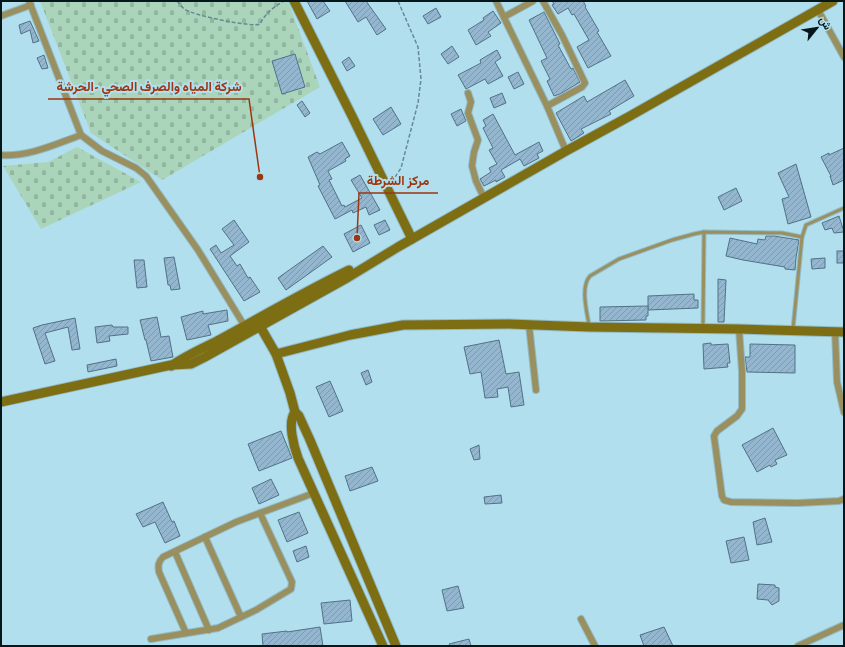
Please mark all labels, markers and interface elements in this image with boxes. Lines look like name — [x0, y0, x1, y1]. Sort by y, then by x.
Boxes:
north arrow — [797, 8, 837, 48]
text: ش — [816, 14, 834, 32]
callout: شركة المياه والصرف الصحي -الحرشة — [48, 74, 249, 99]
text: شركة المياه والصرف الصحي -الحرشة — [56, 79, 242, 97]
callout: مركز الشرطة — [359, 168, 438, 193]
text: مركز الشرطة — [367, 173, 429, 189]

